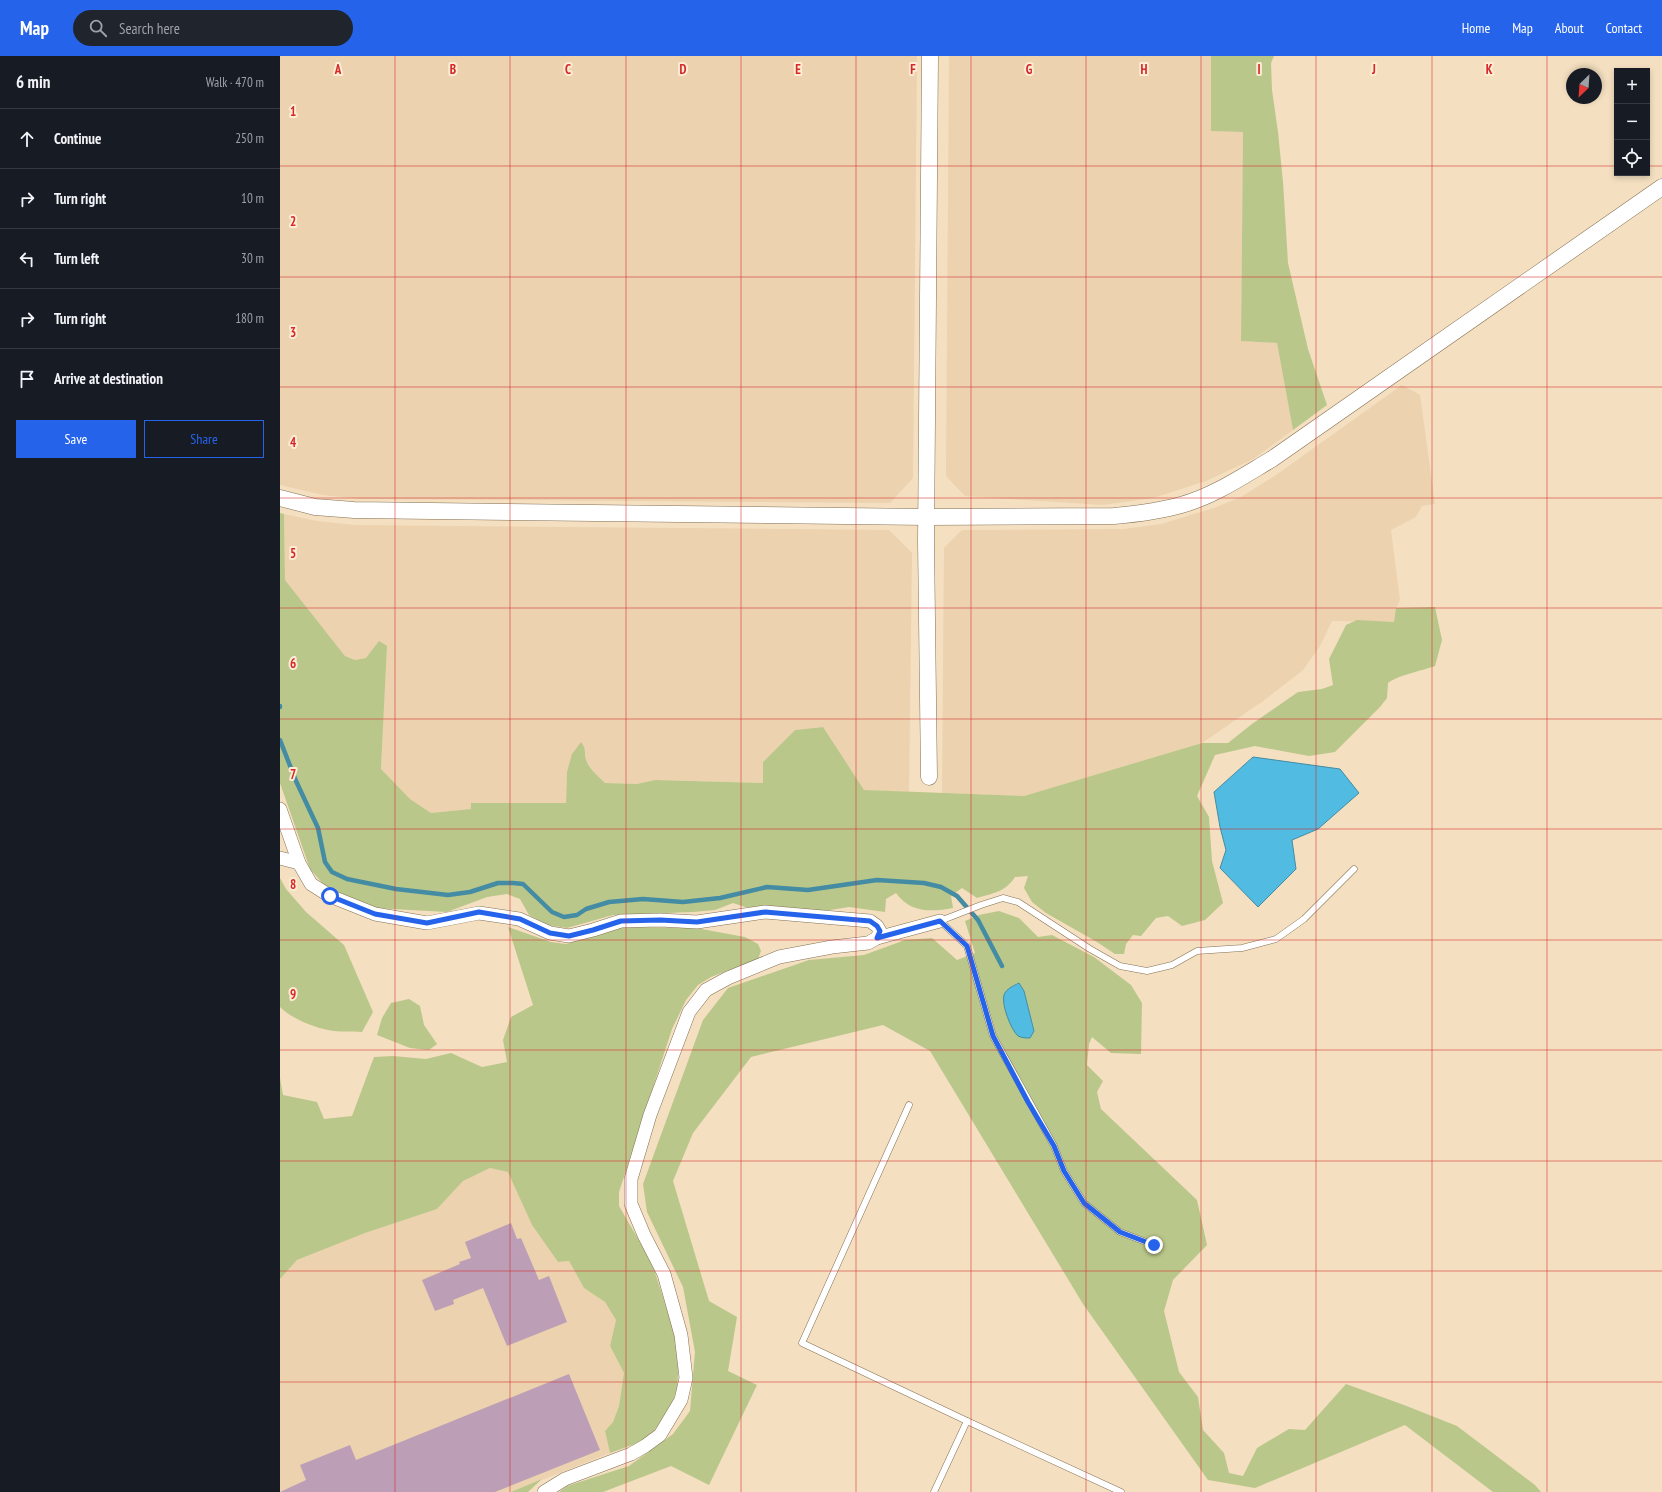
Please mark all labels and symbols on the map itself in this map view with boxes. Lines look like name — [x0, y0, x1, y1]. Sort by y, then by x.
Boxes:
text: A — [334, 61, 342, 78]
text: B — [450, 61, 456, 78]
text: C — [565, 61, 571, 78]
text: D — [680, 61, 687, 78]
text: E — [795, 61, 801, 78]
text: F — [910, 61, 916, 78]
text: G — [1026, 61, 1033, 78]
text: H — [1141, 61, 1148, 78]
text: I — [1257, 61, 1261, 78]
text: J — [1371, 61, 1376, 78]
text: K — [1486, 61, 1493, 78]
north arrow — [1566, 68, 1602, 104]
text: 1 — [290, 103, 296, 120]
text: 2 — [290, 213, 296, 230]
text: 3 — [290, 324, 296, 341]
text: 4 — [290, 434, 297, 451]
text: 5 — [290, 545, 296, 562]
text: 6 — [290, 655, 296, 672]
text: 7 — [290, 766, 296, 783]
text: 8 — [290, 876, 296, 893]
route start — [321, 887, 339, 905]
text: 9 — [290, 986, 296, 1003]
route end — [1145, 1236, 1163, 1254]

